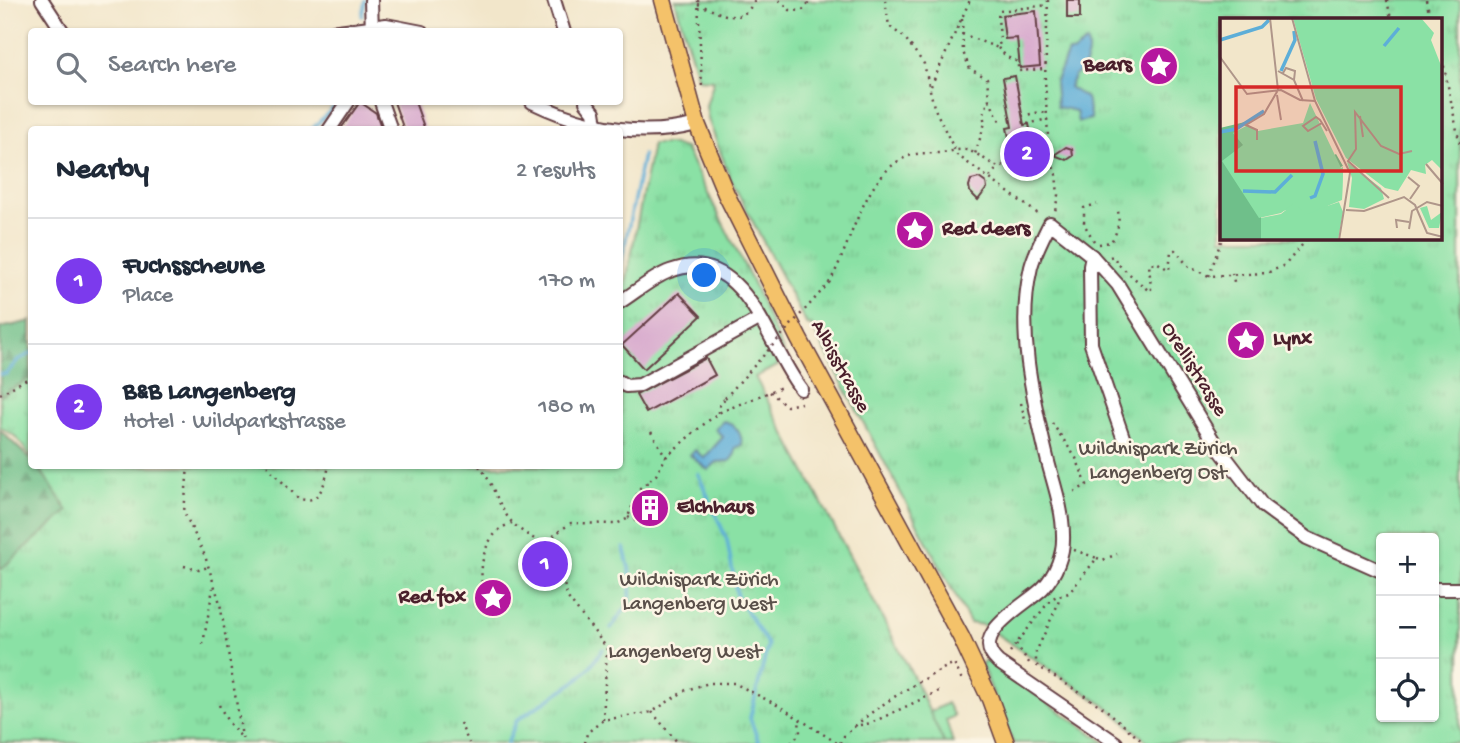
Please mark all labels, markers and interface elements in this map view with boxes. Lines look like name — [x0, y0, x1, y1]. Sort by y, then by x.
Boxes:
inset map — [1220, 18, 1442, 240]
search box — [28, 28, 623, 105]
place icon: Bears — [1138, 45, 1180, 87]
icon: search — [52, 48, 90, 86]
text: Search here — [108, 51, 236, 82]
place label: Bears — [1083, 54, 1133, 79]
pin: 2 — [1004, 128, 1050, 180]
text: Nearby — [56, 154, 149, 189]
text: 2 results — [516, 158, 595, 185]
place icon: Red deers — [894, 209, 936, 251]
place label: Red deers — [941, 218, 1032, 243]
text: Fuchsscheune — [123, 252, 265, 283]
your location — [687, 258, 721, 292]
text: 1 — [74, 268, 84, 295]
text: 170 m — [539, 268, 595, 295]
text: Place — [123, 283, 173, 310]
street label: Albisstrasse — [803, 316, 875, 419]
street label: Orellistrasse — [1154, 318, 1232, 423]
place icon: Lynx — [1225, 319, 1267, 361]
place label: Lynx — [1273, 328, 1313, 353]
text: B&B Langenberg — [123, 378, 296, 409]
text: 2 — [73, 394, 85, 421]
text: 180 m — [538, 394, 595, 421]
text: Hotel · Wildparkstrasse — [123, 409, 346, 436]
park label: Wildnispark Zürich Langenberg Ost — [1078, 438, 1238, 487]
building icon: Elchhaus — [629, 487, 671, 529]
place label: Elchhaus — [677, 496, 755, 521]
map controls — [1376, 533, 1439, 722]
button: + — [1376, 533, 1439, 596]
pin: 1 — [522, 538, 568, 590]
park label: Wildnispark Zürich Langenberg West — [619, 569, 779, 618]
place icon: Red fox — [472, 577, 514, 619]
place label: Red fox — [398, 586, 467, 611]
button: − — [1376, 596, 1439, 659]
park label: Langenberg West — [608, 641, 764, 666]
button: locate — [1376, 659, 1439, 722]

